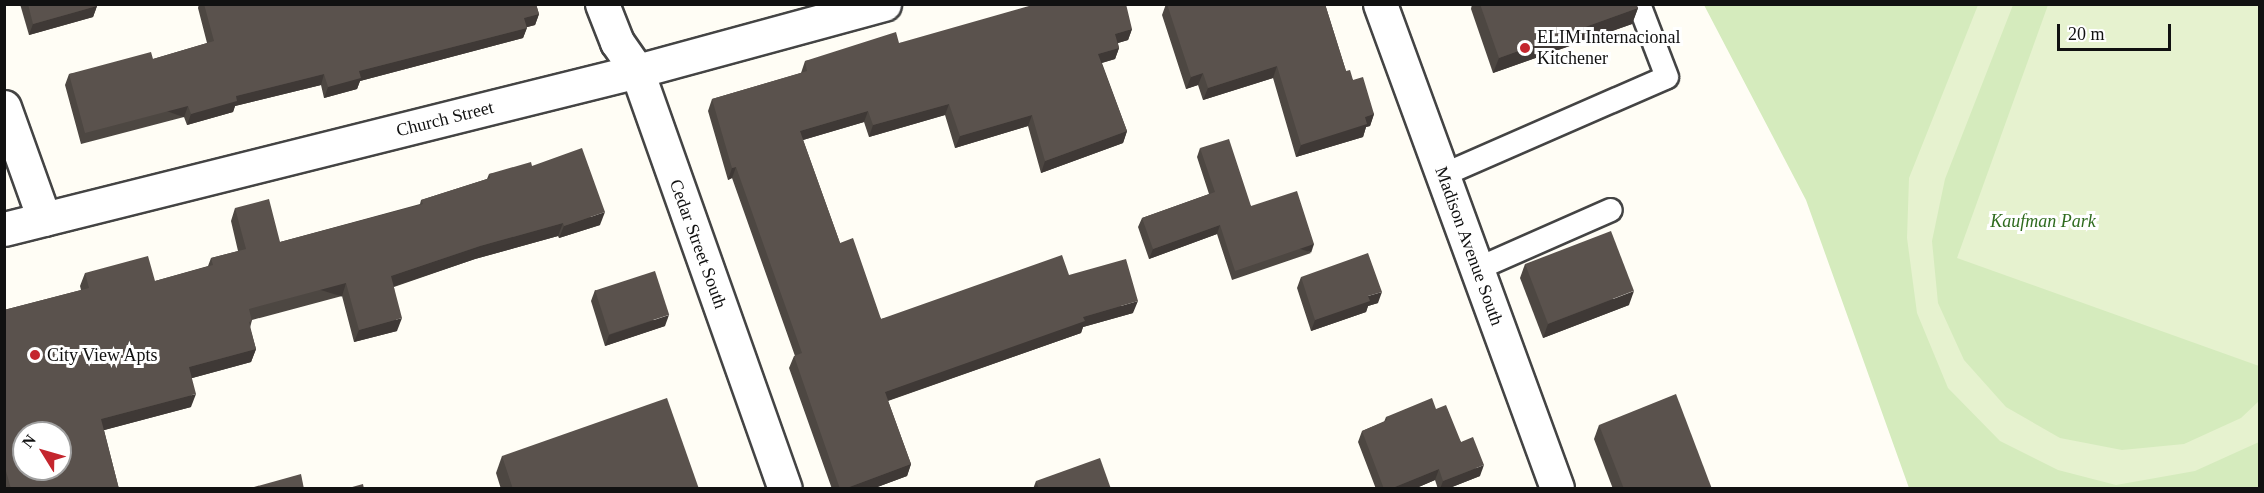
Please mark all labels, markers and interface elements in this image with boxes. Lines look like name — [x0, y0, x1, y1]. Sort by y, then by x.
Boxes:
scale bar — [2060, 12, 2174, 50]
text: 20 m — [2068, 24, 2105, 44]
place label: ELIM Internacional Kitchener — [1537, 27, 1680, 70]
marker: ELIM Internacional Kitchener — [1518, 41, 1532, 55]
street label: Church Street — [394, 96, 496, 142]
street label: Madison Avenue South — [1430, 163, 1508, 329]
street label: Cedar Street South — [665, 176, 731, 312]
park label: Kaufman Park — [1990, 210, 2096, 232]
place label: City View Apts — [47, 344, 159, 366]
marker: City View Apts — [28, 348, 42, 362]
north arrow — [12, 421, 72, 481]
text: N — [19, 431, 39, 451]

